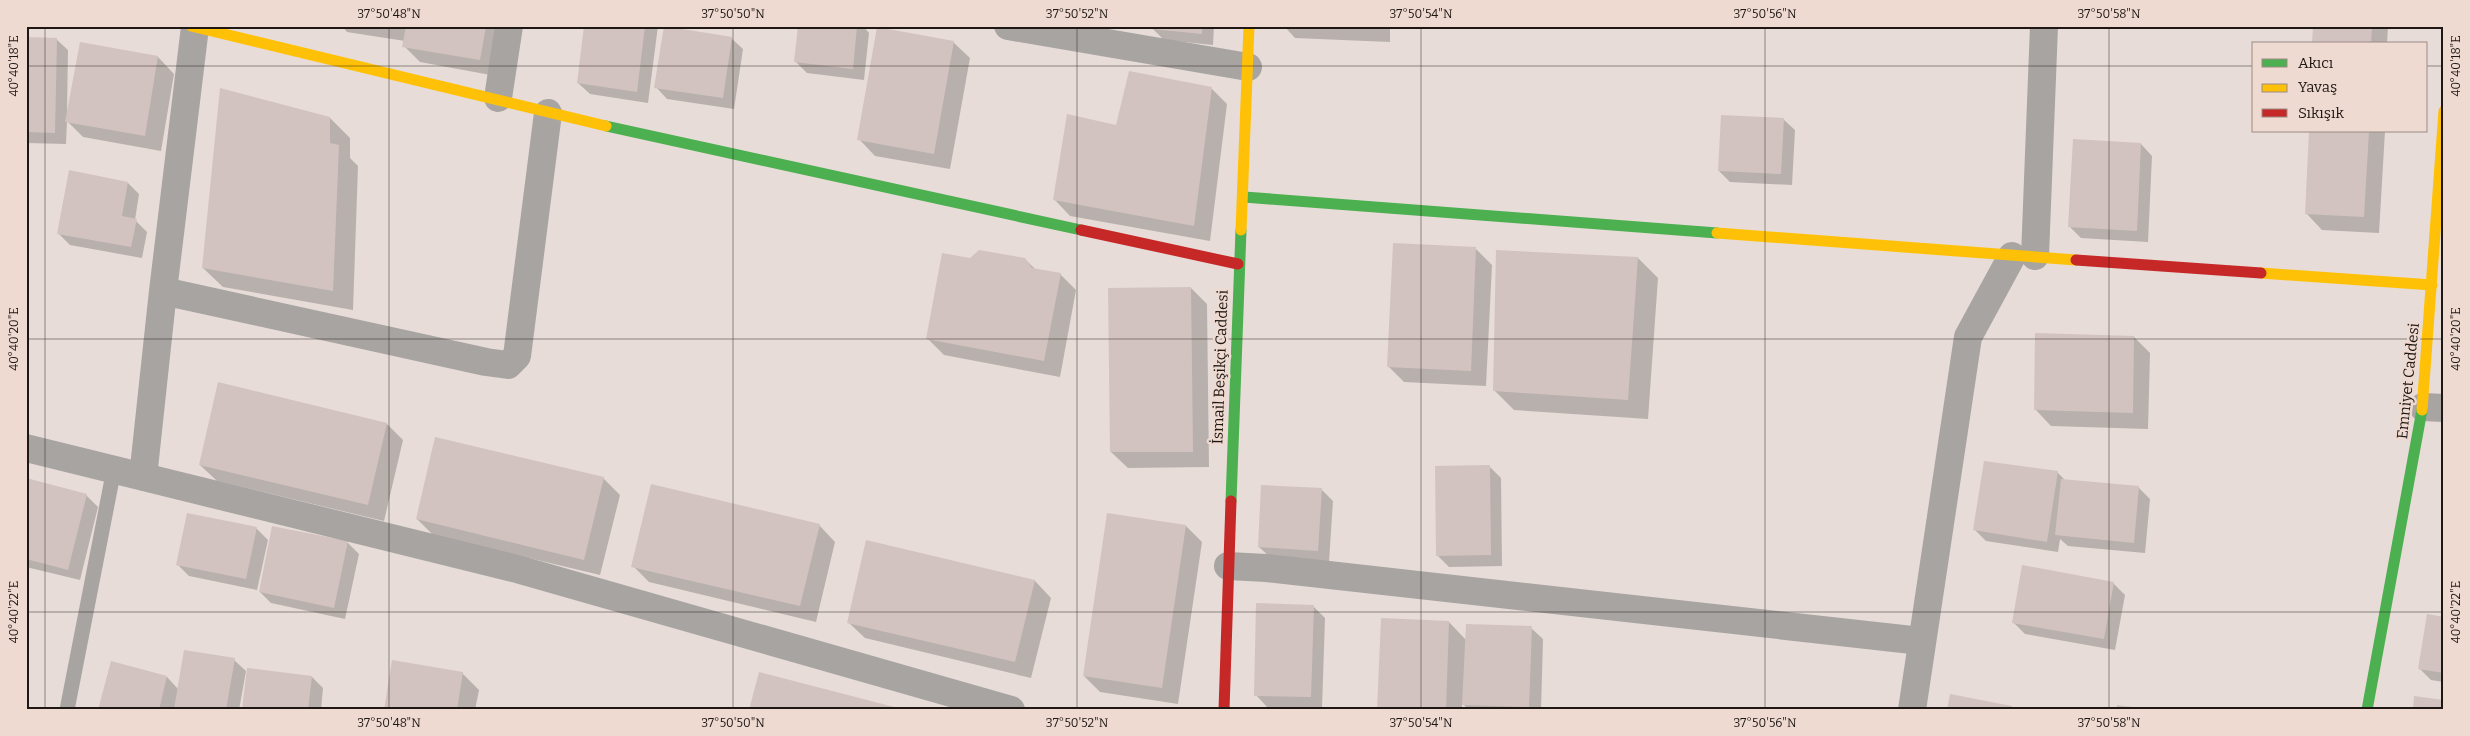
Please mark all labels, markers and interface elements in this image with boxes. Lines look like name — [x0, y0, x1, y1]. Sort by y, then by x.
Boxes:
text: 37°50'48"N — [357, 7, 421, 21]
text: 37°50'50"N — [701, 7, 765, 21]
text: 37°50'52"N — [1046, 7, 1109, 21]
text: 37°50'54"N — [1390, 7, 1453, 21]
text: 37°50'56"N — [1733, 7, 1797, 21]
text: 37°50'58"N — [2078, 7, 2141, 21]
text: 40°40'18"E — [7, 35, 21, 97]
text: 40°40'18"E — [2449, 35, 2463, 97]
legend — [2252, 42, 2428, 132]
text: Akıcı — [2298, 54, 2334, 72]
text: Yavaş — [2298, 78, 2337, 96]
text: Sıkışık — [2298, 104, 2345, 122]
street label: İsmail Beşikçi Caddesi — [1208, 289, 1232, 444]
text: 40°40'20"E — [7, 307, 21, 371]
text: 40°40'20"E — [2449, 307, 2463, 371]
street label: Emniyet Caddesi — [2393, 322, 2423, 440]
text: 40°40'22"E — [7, 581, 21, 643]
text: 40°40'22"E — [2449, 581, 2463, 643]
text: 37°50'48"N — [357, 716, 421, 730]
text: 37°50'50"N — [701, 716, 765, 730]
text: 37°50'52"N — [1046, 716, 1109, 730]
text: 37°50'54"N — [1390, 716, 1453, 730]
text: 37°50'56"N — [1733, 716, 1797, 730]
text: 37°50'58"N — [2078, 716, 2141, 730]

